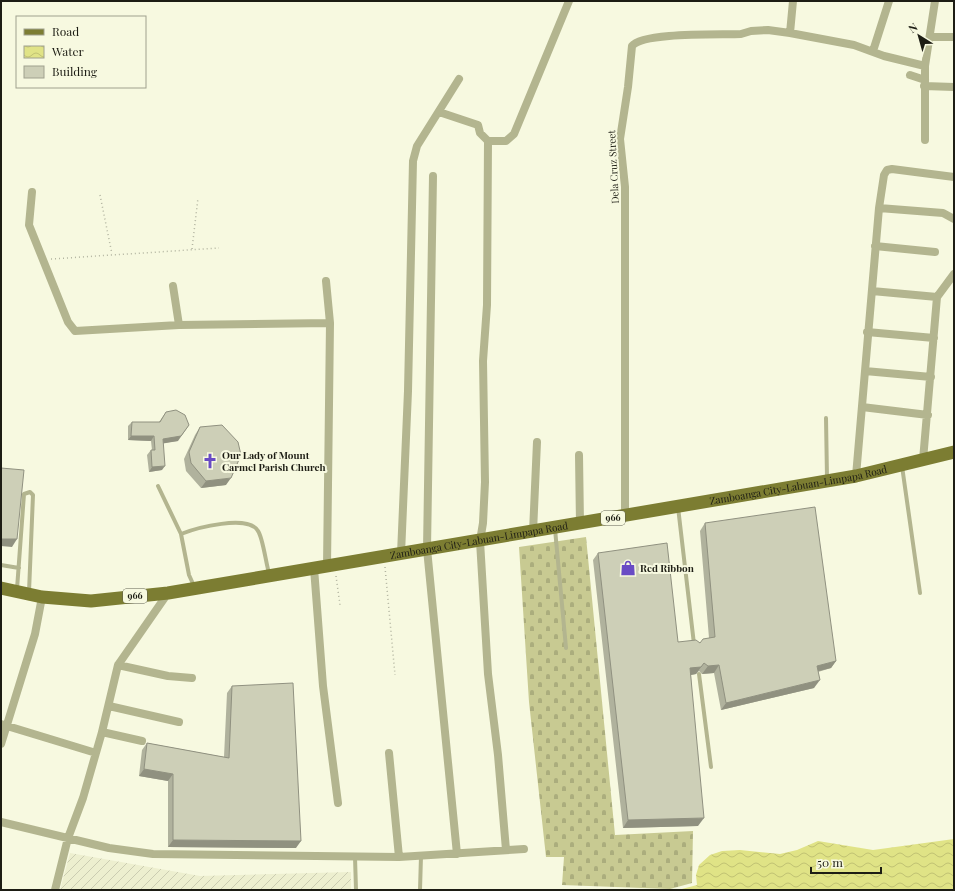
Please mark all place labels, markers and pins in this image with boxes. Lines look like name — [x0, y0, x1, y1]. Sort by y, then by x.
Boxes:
place label: Our Lady of Mount Carmel Parish Church — [222, 448, 326, 474]
church icon: Our Lady of Mount Carmel Parish Church — [201, 452, 219, 470]
shop icon: Red Ribbon — [619, 559, 637, 577]
place label: Red Ribbon — [640, 561, 695, 575]

